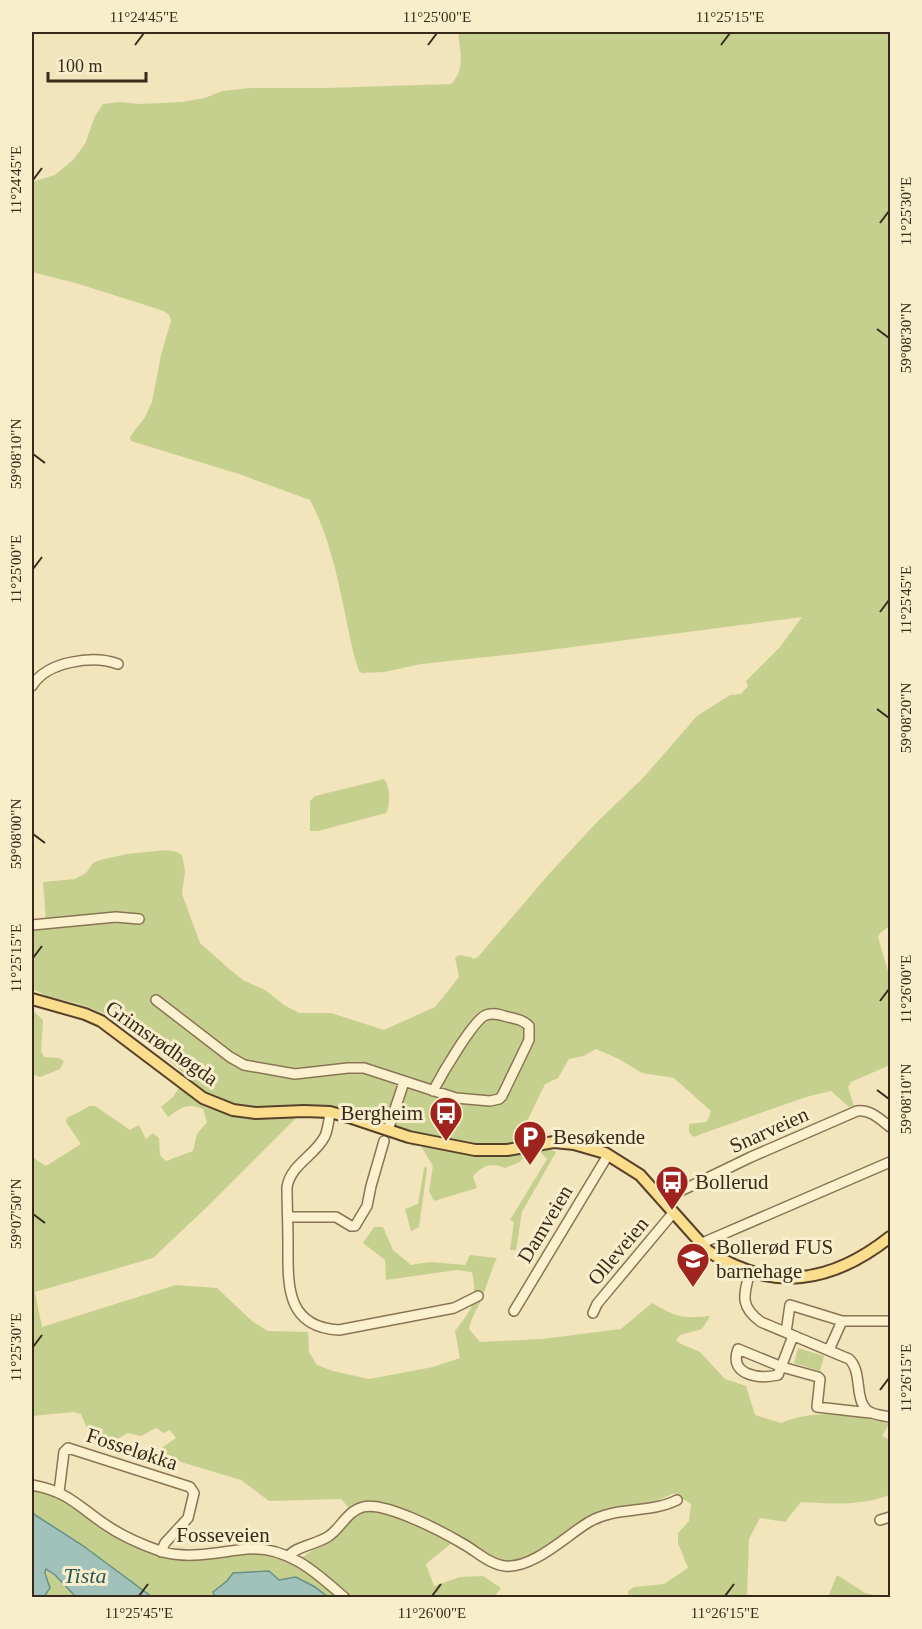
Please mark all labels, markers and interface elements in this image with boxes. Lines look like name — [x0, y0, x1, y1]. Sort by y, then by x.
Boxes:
text: 11°24'45"E — [110, 9, 178, 25]
text: 11°25'00"E — [403, 9, 471, 25]
text: 11°25'15"E — [696, 9, 764, 25]
scale bar — [48, 45, 146, 83]
text: 100 m — [57, 56, 103, 76]
text: 11°24'45"E — [8, 146, 24, 214]
text: 11°25'30"E — [898, 177, 914, 245]
text: 59°08'30"N — [898, 303, 914, 373]
text: 59°08'10"N — [8, 419, 24, 489]
text: 11°25'00"E — [8, 535, 24, 603]
text: 11°25'45"E — [898, 566, 914, 634]
text: 59°08'20"N — [898, 683, 914, 753]
text: 59°08'00"N — [8, 799, 24, 869]
text: 11°25'15"E — [8, 924, 24, 992]
text: 11°26'00"E — [898, 955, 914, 1023]
street label: Grimsrødhøgda — [101, 995, 223, 1091]
text: 59°08'10"N — [898, 1064, 914, 1134]
bus stop icon: Bergheim — [428, 1095, 464, 1142]
place label: Bergheim — [341, 1101, 423, 1125]
street label: Snarveien — [726, 1102, 813, 1158]
parking icon: Besøkende — [512, 1119, 548, 1166]
place label: Besøkende — [553, 1125, 645, 1149]
bus stop icon: Bollerud — [654, 1164, 690, 1211]
place label: Bollerud — [695, 1170, 769, 1194]
text: 59°07'50"N — [8, 1179, 24, 1249]
street label: Damveien — [512, 1180, 578, 1267]
street label: Olleveien — [583, 1212, 654, 1290]
place label: Bollerød FUS barnehage — [716, 1235, 833, 1283]
school or university icon: Bollerød FUS barnehage — [675, 1241, 711, 1288]
text: 11°25'30"E — [8, 1313, 24, 1381]
text: 11°26'15"E — [898, 1344, 914, 1412]
street label: Fosseløkka — [83, 1423, 181, 1475]
street label: Fosseveien — [176, 1523, 270, 1547]
water label: Tista — [64, 1563, 106, 1588]
text: 11°25'45"E — [105, 1605, 173, 1621]
text: 11°26'00"E — [398, 1605, 466, 1621]
text: 11°26'15"E — [691, 1605, 759, 1621]

